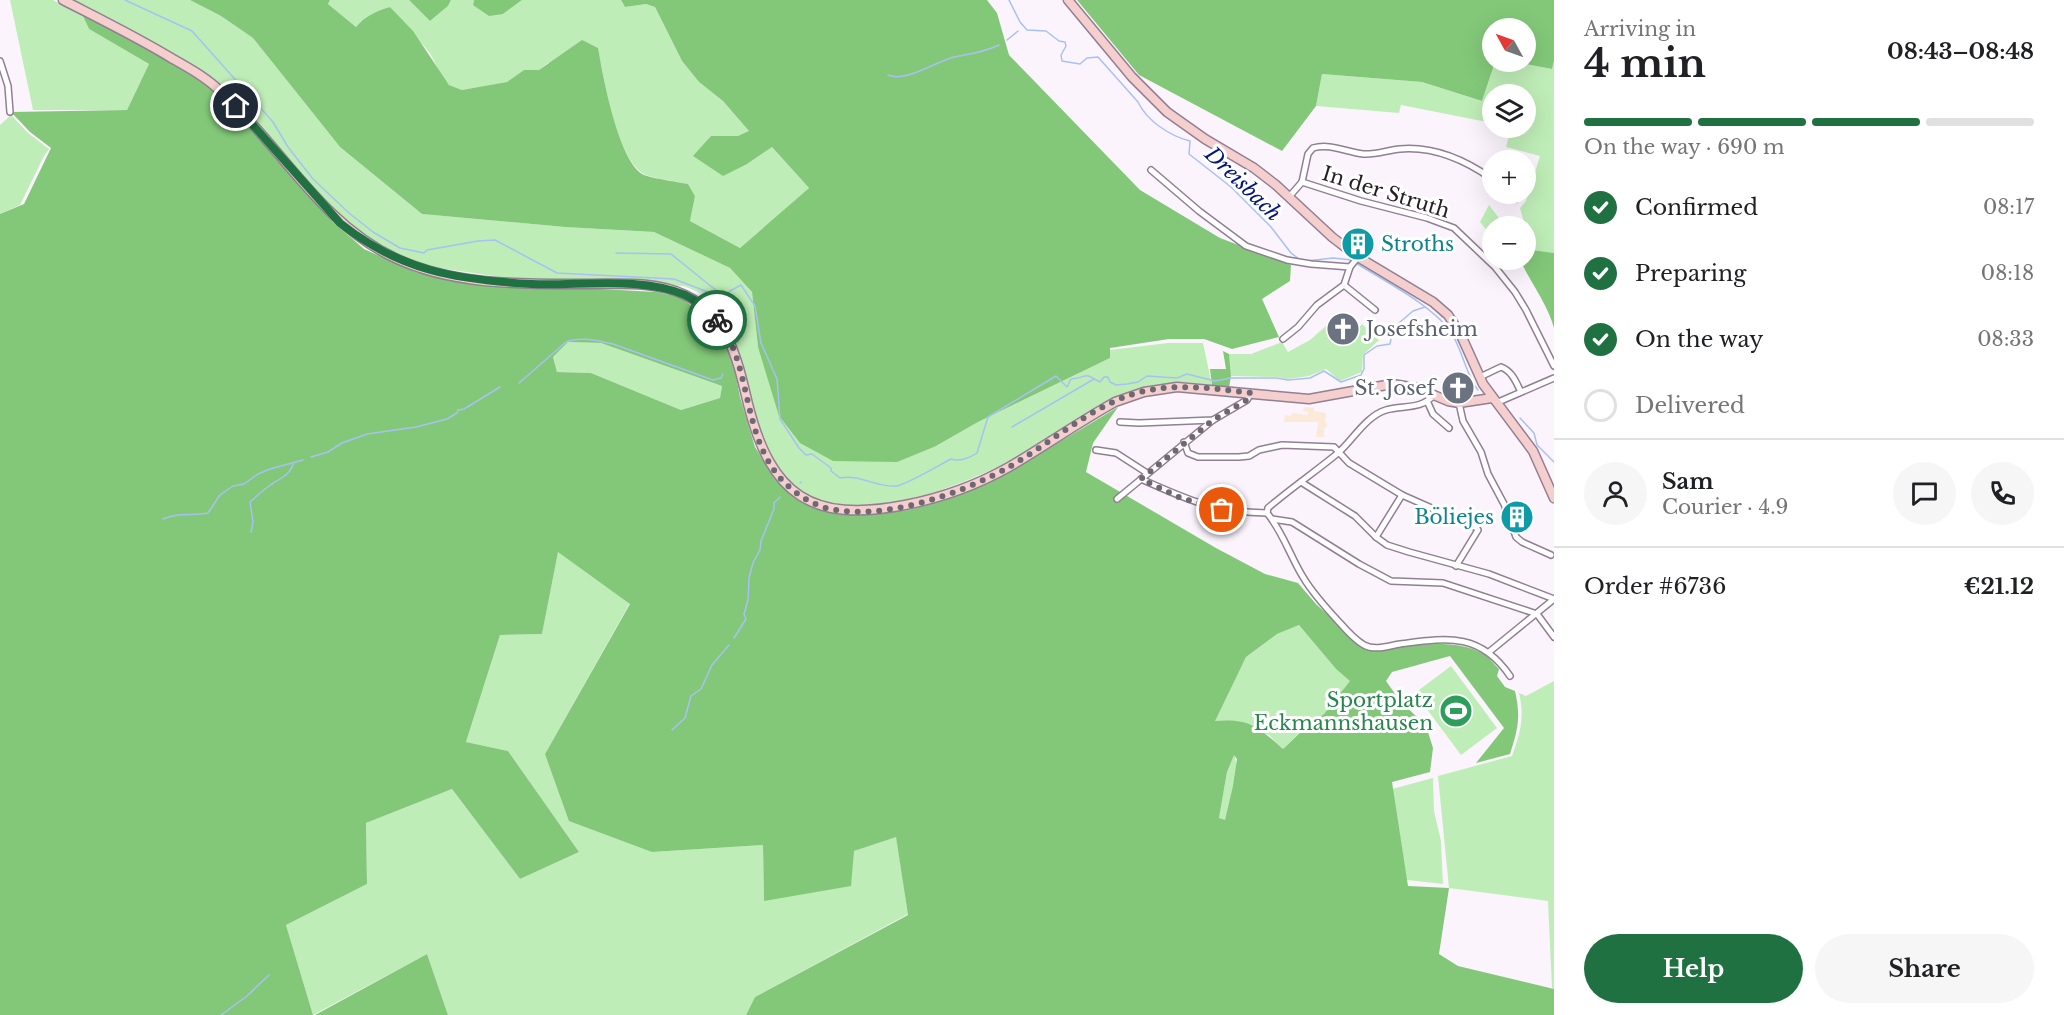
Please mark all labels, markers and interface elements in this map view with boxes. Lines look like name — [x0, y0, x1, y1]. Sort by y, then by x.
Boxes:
text: Arriving in — [1584, 17, 1696, 41]
north arrow — [1482, 18, 1536, 72]
map controls — [1482, 18, 1536, 270]
text: 08:43–08:48 — [1887, 38, 2034, 65]
text: 4 min — [1584, 39, 1706, 88]
pin — [210, 80, 261, 131]
button: layers — [1482, 84, 1536, 138]
icon: home — [219, 89, 252, 122]
text: On the way · 690 m — [1584, 135, 1784, 159]
water label: Dreisbach — [1199, 141, 1287, 227]
button: + — [1482, 150, 1536, 204]
street label: In der Struth — [1319, 161, 1453, 223]
icon: check — [1584, 191, 1617, 224]
text: Confirmed — [1635, 194, 1758, 221]
text: 08:17 — [1983, 195, 2034, 219]
button: − — [1482, 216, 1536, 270]
building icon: Stroths — [1340, 226, 1376, 262]
place label: Stroths — [1381, 232, 1454, 256]
icon: check — [1584, 257, 1617, 290]
text: Preparing — [1635, 260, 1746, 287]
text: 08:18 — [1981, 261, 2034, 285]
courier — [687, 290, 747, 350]
icon: bike — [701, 304, 734, 337]
church icon: Josefsheim — [1325, 311, 1361, 347]
place label: Josefsheim — [1363, 317, 1478, 341]
icon: check — [1584, 323, 1617, 356]
text: On the way — [1635, 326, 1763, 353]
text: 08:33 — [1977, 327, 2034, 351]
church icon: St. Josef — [1440, 370, 1476, 406]
place label: St. Josef — [1354, 376, 1438, 400]
text: Delivered — [1635, 392, 1745, 419]
button: person — [1584, 462, 1647, 525]
button: chat — [1893, 462, 1956, 525]
button: phone — [1971, 462, 2034, 525]
text: Sam — [1662, 468, 1714, 495]
pin — [1196, 484, 1247, 535]
icon: bag — [1205, 493, 1238, 526]
text: Courier · 4.9 — [1662, 495, 1788, 519]
building icon: Böliejes — [1499, 499, 1535, 535]
place label: Böliejes — [1414, 505, 1494, 529]
text: Order #6736 — [1584, 573, 1726, 600]
text: €21.12 — [1964, 573, 2034, 600]
place label: Sportplatz Eckmannshausen — [1254, 688, 1433, 735]
sports icon: Sportplatz Eckmannshausen — [1438, 693, 1474, 729]
button: Help — [1584, 934, 1803, 1003]
button: Share — [1815, 934, 2034, 1003]

